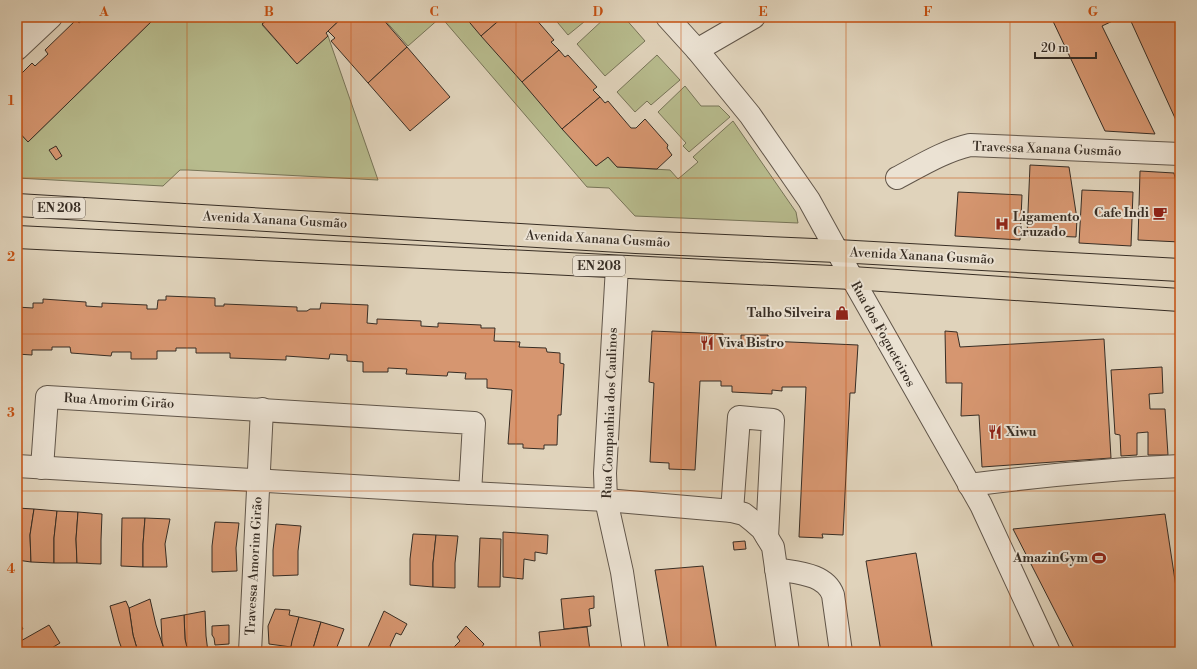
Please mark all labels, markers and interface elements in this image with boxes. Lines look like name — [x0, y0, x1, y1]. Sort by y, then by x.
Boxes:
text: A — [98, 4, 109, 20]
text: B — [264, 4, 274, 20]
text: C — [429, 4, 439, 20]
text: D — [593, 4, 603, 20]
text: E — [758, 4, 768, 20]
text: F — [923, 4, 933, 20]
text: G — [1088, 4, 1099, 20]
scale bar — [1035, 34, 1096, 60]
text: 20 m — [1041, 41, 1069, 56]
text: 1 — [8, 93, 15, 109]
street label: Travessa Xanana Gusmão — [972, 138, 1122, 160]
road number: EN 208 — [33, 198, 85, 218]
place label: Cafe Indi — [1094, 205, 1149, 221]
cafe icon: Cafe Indi — [1152, 205, 1168, 221]
street label: Avenida Xanana Gusmão — [201, 208, 348, 232]
place label: Ligamento Cruzado — [1013, 209, 1080, 240]
hospital icon: Ligamento Cruzado — [994, 216, 1010, 232]
street label: Avenida Xanana Gusmão — [524, 227, 671, 251]
street label: Avenida Xanana Gusmão — [848, 244, 995, 268]
text: 2 — [7, 249, 15, 265]
road number: EN 208 — [573, 256, 625, 276]
street label: Rua dos Fogueteiros — [847, 278, 919, 390]
place label: Talho Silveira — [747, 305, 832, 321]
shop icon: Talho Silveira — [834, 305, 850, 321]
street label: Rua Companhia dos Caulinos — [599, 327, 621, 499]
restaurant icon: Viva Bistro — [699, 335, 715, 351]
place label: Viva Bistro — [717, 335, 785, 351]
street label: Rua Amorim Girão — [63, 390, 175, 412]
text: 3 — [7, 405, 15, 421]
restaurant icon: Xiwu — [987, 424, 1003, 440]
place label: Xiwu — [1005, 424, 1036, 440]
street label: Travessa Amorim Girão — [242, 496, 266, 636]
place label: AmazinGym — [1012, 550, 1088, 566]
sports icon: AmazinGym — [1091, 550, 1107, 566]
text: 4 — [7, 561, 16, 577]

